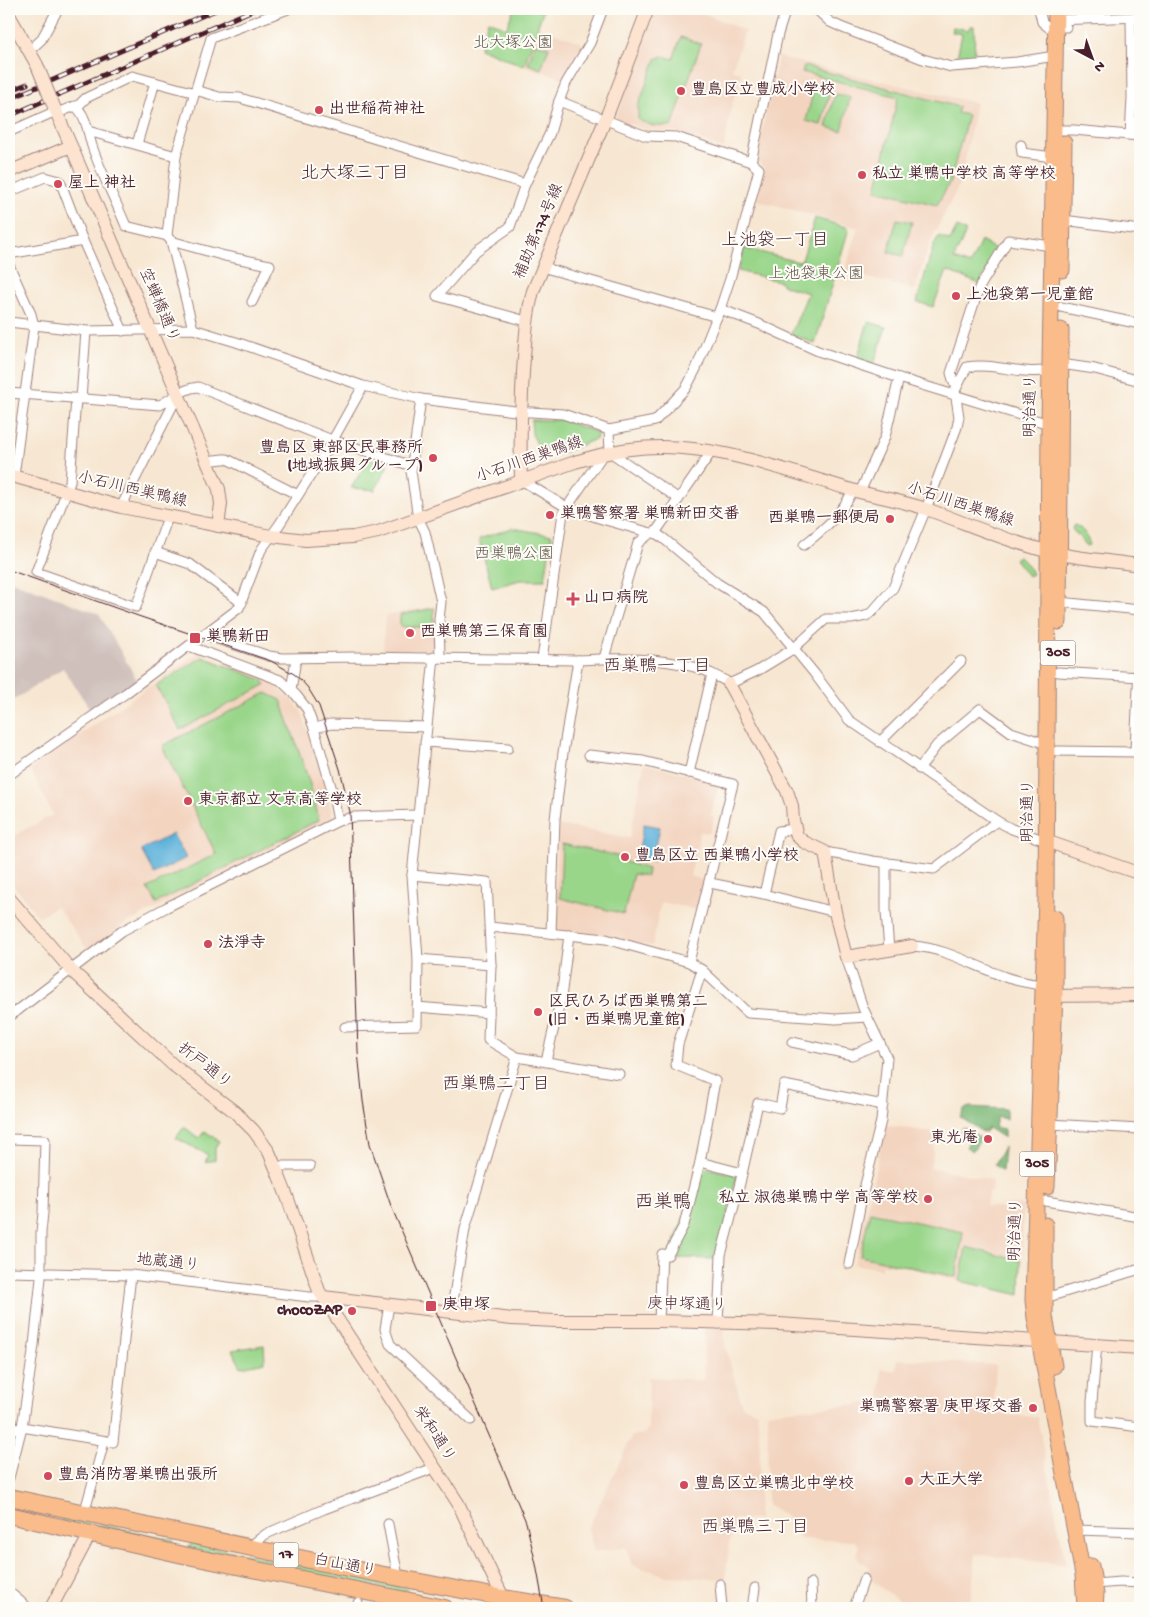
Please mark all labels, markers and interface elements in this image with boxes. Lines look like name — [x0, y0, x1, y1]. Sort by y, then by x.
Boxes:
north arrow — [1066, 32, 1116, 82]
park label: 北大塚公園 — [473, 34, 553, 54]
text: N — [1090, 57, 1108, 75]
place label: 豊島区立豊成小学校 — [691, 80, 835, 101]
marker: 豊島区立豊成小学校 — [675, 85, 687, 97]
place label: 出世稲荷神社 — [329, 99, 425, 120]
marker: 出世稲荷神社 — [313, 104, 325, 116]
district label: 北大塚三丁目 — [301, 164, 409, 185]
place label: 私立 巣鴨中学校 高等学校 — [872, 164, 1056, 185]
marker: 私立 巣鴨中学校 高等学校 — [856, 169, 868, 181]
place label: 屋上 神社 — [68, 174, 136, 194]
marker: 屋上 神社 — [52, 178, 64, 190]
street label: 補助第174号線 — [509, 180, 569, 283]
district label: 上池袋一丁目 — [721, 230, 829, 252]
park label: 上池袋東公園 — [768, 264, 864, 285]
street label: 空蝉橋通り — [134, 265, 183, 347]
place label: 上池袋第一児童館 — [966, 285, 1094, 306]
marker: 上池袋第一児童館 — [950, 290, 962, 302]
street label: 明治通り — [1021, 374, 1042, 438]
street label: 小石川西巣鴨線 — [473, 432, 586, 488]
place label: 豊島区 東部区民事務所 (地域振興グループ) — [259, 438, 423, 477]
marker: 豊島区 東部区民事務所 (地域振興グループ) — [427, 452, 439, 464]
street label: 小石川西巣鴨線 — [75, 467, 189, 513]
street label: 小石川西巣鴨線 — [904, 478, 1017, 532]
place label: 巣鴨警察署 巣鴨新田交番 — [560, 504, 740, 525]
place label: 西巣鴨一郵便局 — [768, 508, 880, 529]
marker: 巣鴨警察署 巣鴨新田交番 — [544, 509, 556, 521]
marker: 西巣鴨一郵便局 — [884, 513, 896, 525]
park label: 西巣鴨公園 — [474, 545, 554, 565]
place label: 山口病院 — [584, 588, 648, 609]
marker: 山口病院 — [566, 592, 580, 606]
place label: 西巣鴨第三保育園 — [420, 622, 548, 643]
place label: 巣鴨新田 — [206, 627, 270, 648]
marker: 西巣鴨第三保育園 — [404, 627, 416, 639]
marker: 巣鴨新田 — [188, 631, 202, 645]
road number: 305 — [1040, 640, 1076, 666]
district label: 西巣鴨一丁目 — [603, 656, 711, 678]
street label: 明治通り — [1019, 779, 1039, 843]
place label: 東京都立 文京高等学校 — [198, 790, 362, 811]
marker: 東京都立 文京高等学校 — [182, 795, 194, 807]
place label: 豊島区立 西巣鴨小学校 — [635, 846, 799, 867]
marker: 豊島区立 西巣鴨小学校 — [619, 851, 631, 863]
place label: 法淨寺 — [218, 933, 266, 954]
marker: 法淨寺 — [202, 938, 214, 950]
place label: 区民ひろば西巣鴨第二 (旧・西巣鴨児童館) — [548, 992, 708, 1031]
marker: 区民ひろば西巣鴨第二 (旧・西巣鴨児童館) — [532, 1006, 544, 1018]
street label: 折戸通り — [173, 1039, 236, 1094]
district label: 西巣鴨二丁目 — [442, 1074, 550, 1096]
place label: 東光庵 — [930, 1128, 978, 1149]
marker: 東光庵 — [982, 1133, 994, 1145]
road number: 305 — [1020, 1152, 1054, 1176]
place label: 私立 淑徳巣鴨中学 高等学校 — [718, 1188, 918, 1209]
district label: 西巣鴨 — [634, 1191, 692, 1215]
marker: 私立 淑徳巣鴨中学 高等学校 — [922, 1193, 934, 1205]
street label: 明治通り — [1005, 1198, 1028, 1262]
street label: 地蔵通り — [135, 1250, 201, 1277]
street label: 庚申塚通り — [647, 1294, 727, 1316]
place label: 庚申塚 — [442, 1295, 490, 1316]
marker: 庚申塚 — [424, 1299, 438, 1313]
place label: chocoZAP — [277, 1302, 343, 1321]
marker: chocoZAP — [346, 1305, 358, 1317]
place label: 巣鴨警察署 庚甲塚交番 — [859, 1397, 1023, 1418]
street label: 栄和通り — [408, 1402, 459, 1467]
marker: 巣鴨警察署 庚甲塚交番 — [1027, 1402, 1039, 1414]
place label: 豊島消防署巣鴨出張所 — [58, 1465, 218, 1486]
marker: 豊島消防署巣鴨出張所 — [42, 1470, 54, 1482]
place label: 大正大学 — [919, 1471, 983, 1491]
place label: 豊島区立巣鴨北中学校 — [694, 1474, 854, 1495]
marker: 大正大学 — [903, 1475, 915, 1487]
marker: 豊島区立巣鴨北中学校 — [678, 1479, 690, 1491]
district label: 西巣鴨三丁目 — [701, 1517, 809, 1539]
road number: 17 — [274, 1542, 298, 1568]
street label: 白山通り — [312, 1551, 378, 1582]

